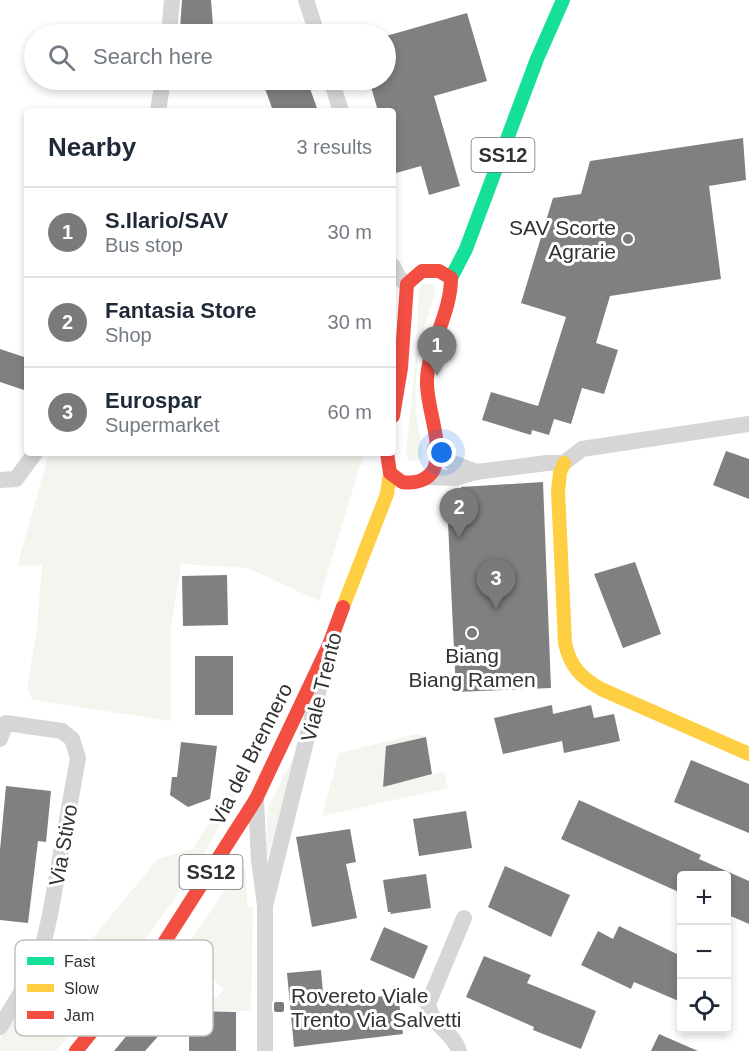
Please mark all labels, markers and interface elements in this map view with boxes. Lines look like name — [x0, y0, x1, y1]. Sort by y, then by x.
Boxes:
search box — [24, 24, 396, 90]
icon: search — [45, 41, 78, 74]
text: Search here — [93, 44, 213, 69]
text: Nearby — [48, 132, 136, 162]
text: 3 results — [296, 136, 372, 158]
road number: SS12 — [472, 138, 534, 172]
text: S.Ilario/SAV — [105, 208, 228, 233]
place label: SAV Scorte Agrarie — [509, 216, 616, 263]
text: 1 — [62, 221, 73, 243]
text: 30 m — [328, 221, 372, 243]
marker: SAV Scorte Agrarie — [621, 232, 635, 246]
text: Bus stop — [105, 234, 183, 256]
text: Fantasia Store — [105, 298, 257, 323]
text: 2 — [62, 311, 73, 333]
text: 30 m — [328, 311, 372, 333]
text: Shop — [105, 324, 152, 346]
pin: 1 — [418, 326, 456, 376]
text: Eurospar — [105, 388, 202, 413]
text: 3 — [62, 401, 73, 423]
text: 60 m — [328, 401, 372, 423]
text: Supermarket — [105, 414, 220, 436]
your location — [427, 438, 456, 467]
pin: 2 — [440, 488, 478, 538]
pin: 3 — [476, 560, 516, 609]
marker: Biang Biang Ramen — [465, 626, 479, 640]
street label: Viale Trento — [296, 630, 346, 744]
place label: Biang Biang Ramen — [408, 644, 536, 691]
street label: Via del Brennero — [205, 679, 297, 829]
street label: Via Stivo — [45, 802, 81, 888]
road number: SS12 — [180, 855, 242, 889]
map controls — [677, 871, 731, 1033]
button: + — [677, 871, 731, 925]
button: − — [677, 925, 731, 979]
legend — [15, 940, 213, 1036]
text: Fast — [64, 953, 96, 970]
button: locate — [677, 979, 731, 1033]
text: Slow — [64, 980, 99, 997]
place label: Rovereto Viale Trento Via Salvetti — [291, 984, 461, 1031]
marker: Rovereto Viale Trento Via Salvetti — [272, 1000, 286, 1014]
text: Jam — [64, 1007, 94, 1024]

